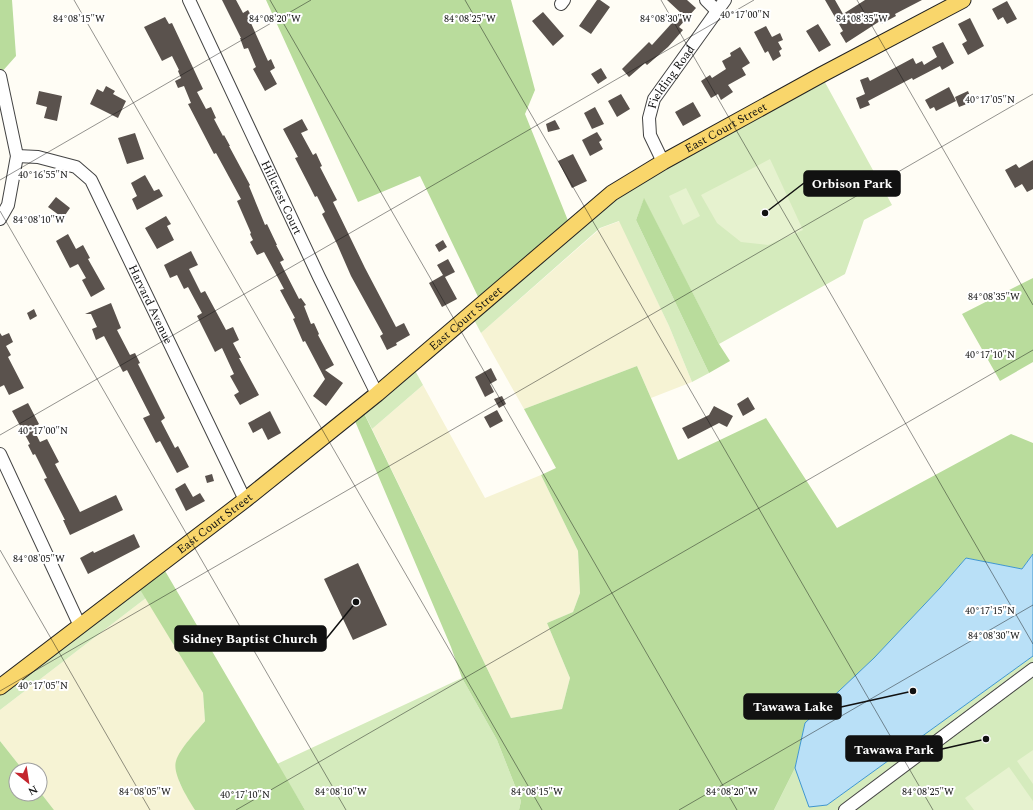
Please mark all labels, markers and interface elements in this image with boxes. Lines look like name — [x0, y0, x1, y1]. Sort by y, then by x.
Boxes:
text: 40°17'00"N — [720, 7, 770, 23]
text: 84°08'15"W — [53, 11, 105, 27]
text: 84°08'20"W — [249, 11, 301, 27]
text: 84°08'25"W — [444, 11, 496, 27]
text: 84°08'30"W — [640, 11, 692, 27]
text: 84°08'35"W — [836, 11, 888, 27]
street label: Fielding Road — [643, 41, 700, 111]
text: 40°17'05"N — [965, 92, 1015, 108]
street label: East Court Street — [681, 98, 771, 158]
street label: Hillcrest Court — [256, 157, 307, 238]
text: 40°16'55"N — [18, 167, 68, 183]
callout: Orbison Park — [804, 171, 900, 196]
text: Orbison Park — [812, 174, 892, 194]
text: 84°08'10"W — [13, 212, 65, 228]
street label: Harvard Avenue — [123, 261, 178, 348]
street label: East Court Street — [425, 282, 507, 356]
text: 84°08'35"W — [968, 289, 1020, 305]
text: 40°17'10"N — [965, 347, 1015, 363]
text: 40°17'00"N — [18, 423, 68, 439]
street label: East Court Street — [173, 488, 257, 559]
text: 84°08'05"W — [13, 551, 65, 567]
text: 40°17'15"N — [965, 603, 1015, 619]
callout: Sidney Baptist Church — [175, 626, 326, 651]
text: 84°08'30"W — [968, 628, 1020, 644]
text: Sidney Baptist Church — [182, 629, 318, 649]
text: 40°17'05"N — [18, 678, 68, 694]
callout: Tawawa Lake — [744, 694, 841, 719]
text: Tawawa Lake — [753, 697, 833, 717]
callout: Tawawa Park — [846, 736, 942, 761]
text: Tawawa Park — [854, 740, 934, 760]
north arrow — [8, 762, 48, 802]
text: N — [25, 781, 41, 800]
text: 84°08'05"W — [119, 784, 171, 800]
text: 84°08'10"W — [315, 784, 367, 800]
text: 84°08'15"W — [511, 784, 563, 800]
text: 84°08'20"W — [706, 784, 758, 800]
text: 84°08'25"W — [902, 784, 954, 800]
text: 40°17'10"N — [220, 787, 270, 803]

